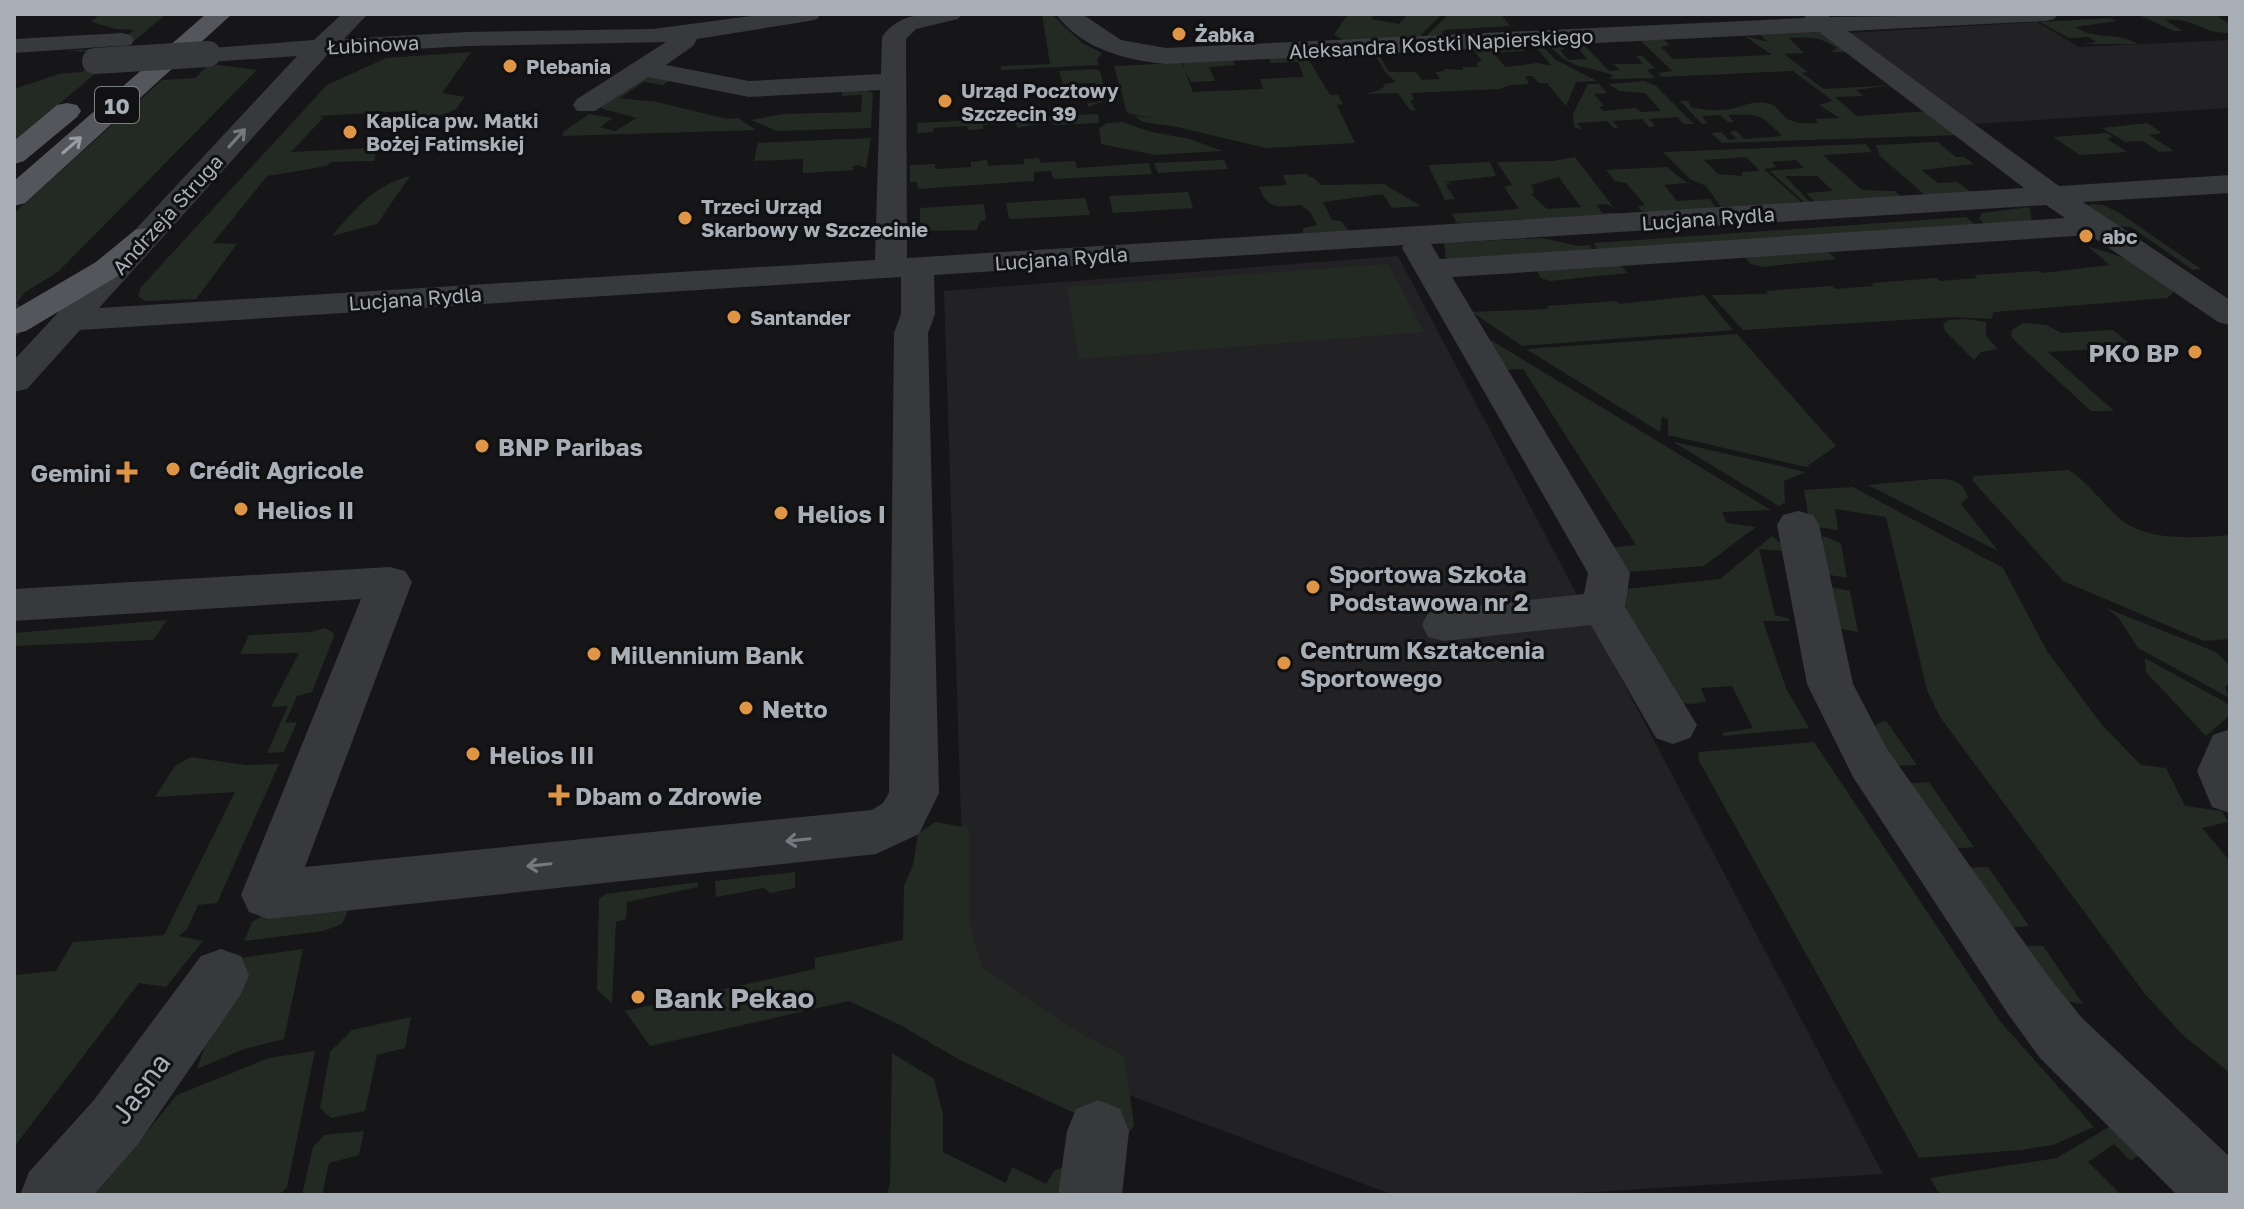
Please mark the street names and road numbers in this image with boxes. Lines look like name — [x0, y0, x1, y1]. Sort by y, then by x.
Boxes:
street label: Aleksandra Kostki Napierskiego — [1288, 23, 1594, 63]
street label: Łubinowa — [326, 30, 420, 58]
road number: 10 — [95, 87, 139, 123]
street label: Andrzeja Struga — [107, 149, 227, 279]
street label: Lucjana Rydla — [1640, 201, 1776, 235]
street label: Lucjana Rydla — [993, 241, 1129, 275]
street label: Lucjana Rydla — [347, 281, 483, 315]
street label: Jasna — [103, 1046, 177, 1130]

